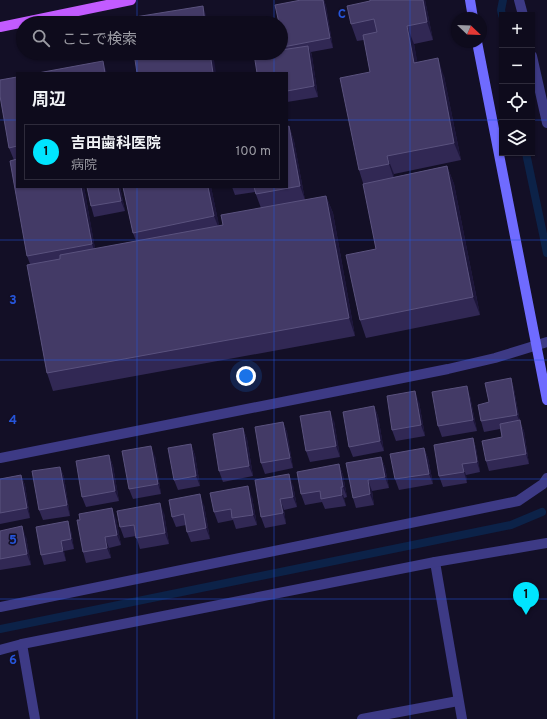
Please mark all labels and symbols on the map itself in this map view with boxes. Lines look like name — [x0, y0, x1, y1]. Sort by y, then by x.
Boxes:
text: C — [338, 7, 346, 23]
north arrow — [451, 12, 487, 48]
text: 3 — [9, 293, 17, 309]
your location — [236, 366, 256, 386]
text: 4 — [9, 413, 17, 429]
text: 5 — [9, 533, 17, 549]
pin: 1 — [513, 582, 539, 615]
text: 6 — [9, 653, 17, 669]

